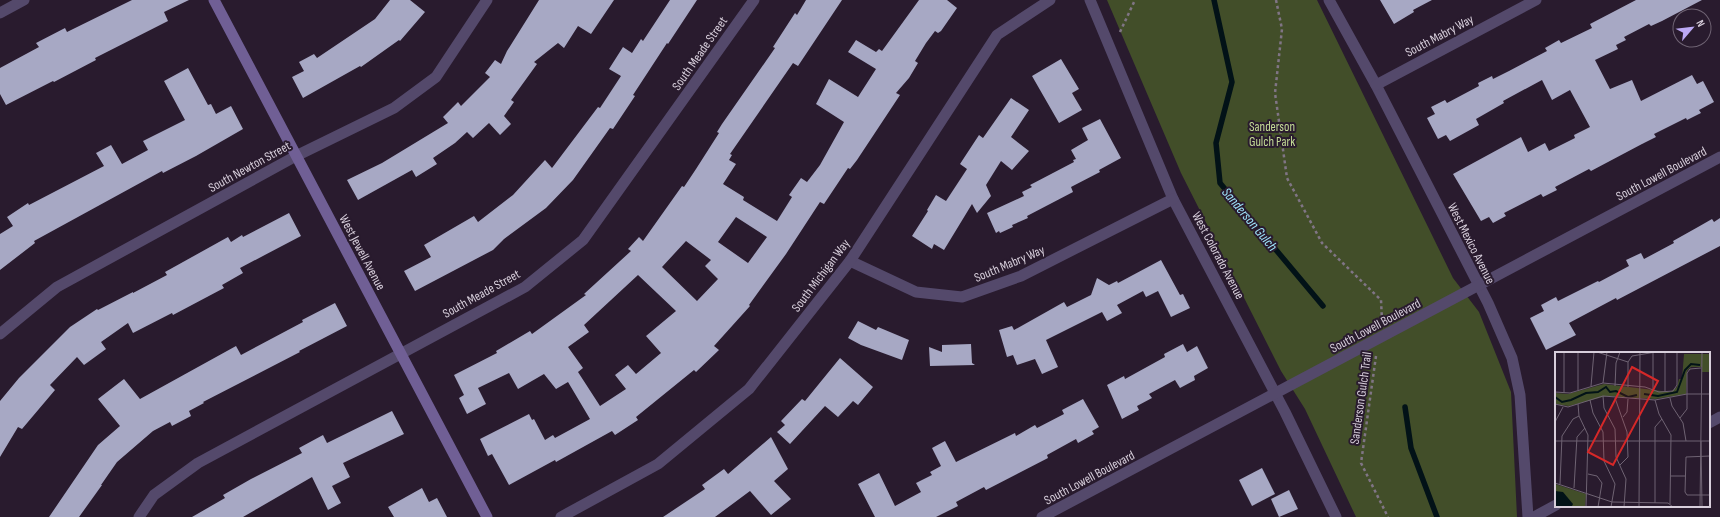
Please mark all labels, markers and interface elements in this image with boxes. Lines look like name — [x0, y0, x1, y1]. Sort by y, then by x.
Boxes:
north arrow — [1672, 8, 1712, 48]
street label: South Mabry Way — [1403, 11, 1476, 61]
street label: South Meade Street — [669, 14, 731, 93]
text: N — [1693, 18, 1708, 29]
park label: Sanderson Gulch Park — [1249, 119, 1295, 150]
street label: South Newton Street — [206, 138, 293, 196]
street label: South Lowell Boulevard — [1613, 143, 1710, 204]
water label: Sanderson Gulch — [1218, 184, 1281, 255]
street label: West Mexico Avenue — [1444, 200, 1498, 287]
street label: West Colorado Avenue — [1188, 209, 1248, 302]
street label: West Jewell Avenue — [336, 212, 389, 293]
street label: South Michigan Way — [788, 236, 853, 315]
street label: South Mabry Way — [972, 242, 1047, 286]
street label: South Meade Street — [440, 266, 523, 322]
street label: South Lowell Boulevard — [1327, 295, 1424, 356]
street label: Sanderson Gulch Trail — [1347, 351, 1375, 445]
inset map — [1555, 352, 1710, 507]
street label: South Lowell Boulevard — [1041, 447, 1138, 508]

